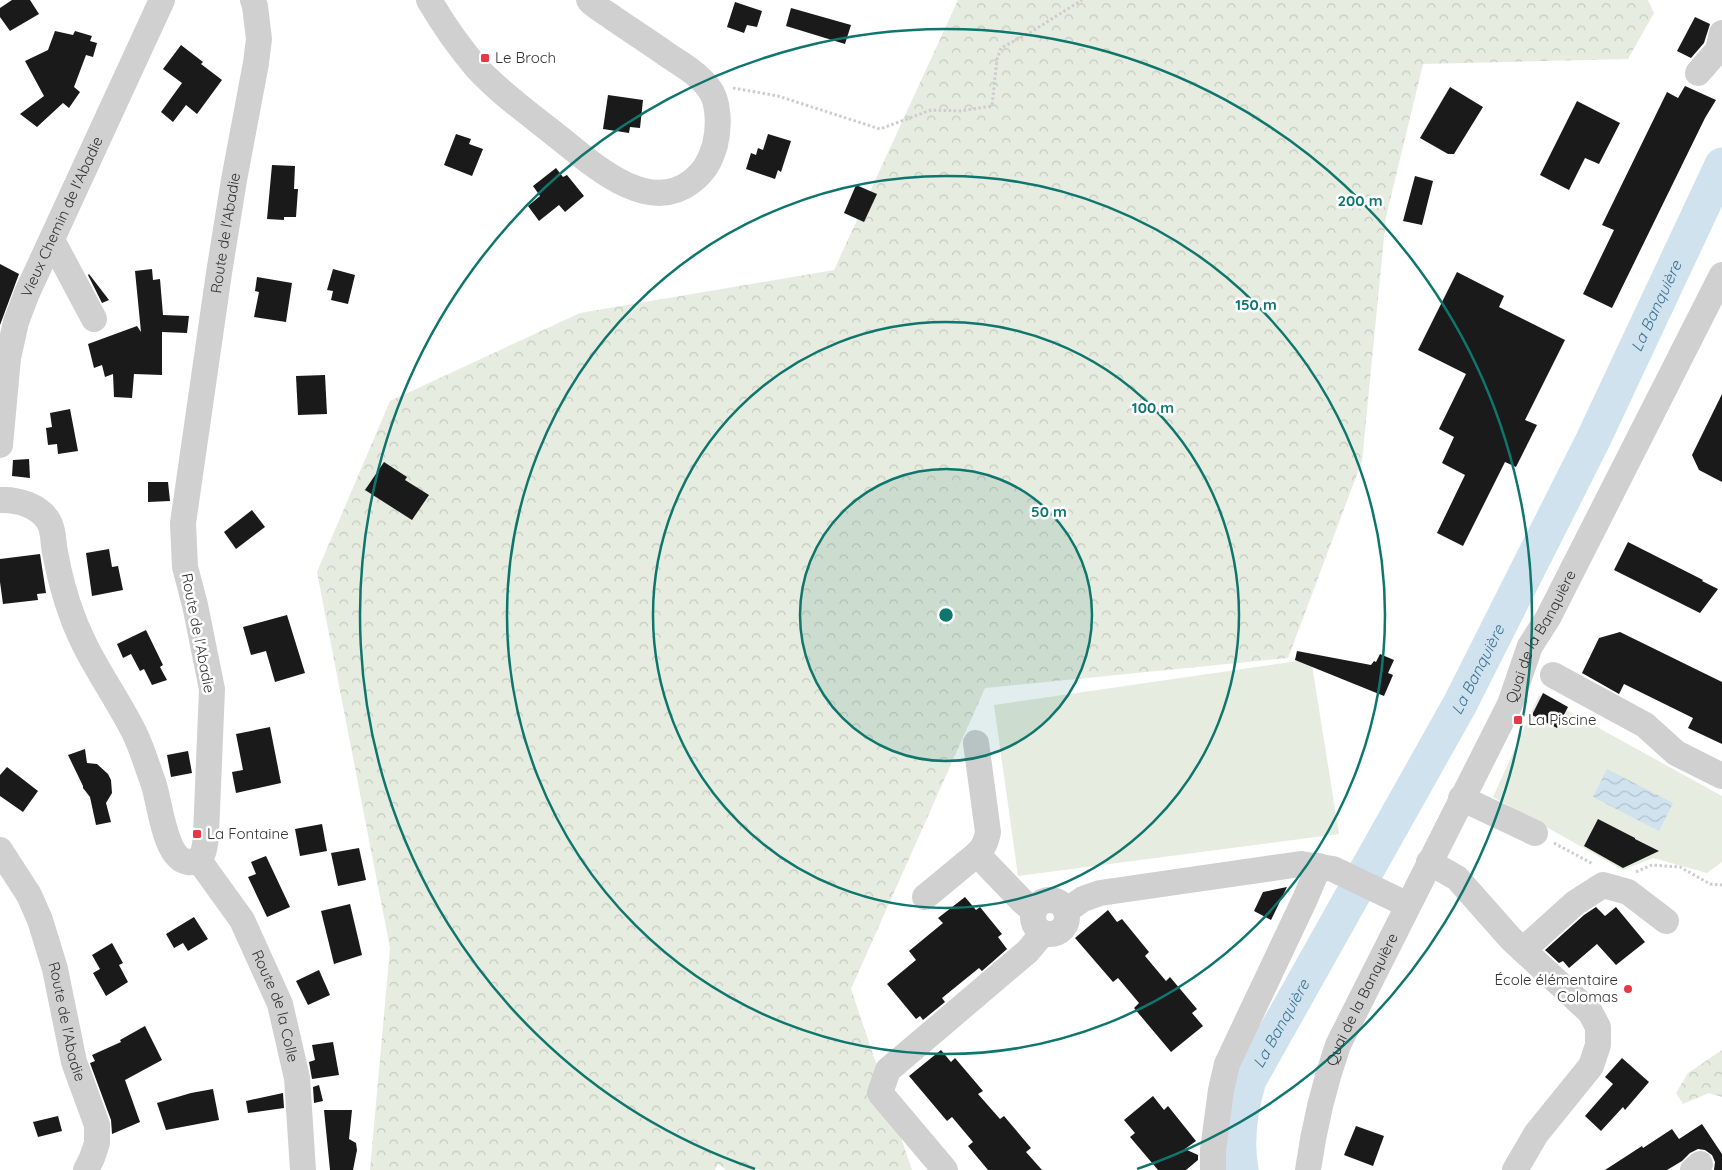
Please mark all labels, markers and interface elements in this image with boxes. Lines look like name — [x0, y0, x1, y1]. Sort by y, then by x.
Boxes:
place label: Le Broch — [495, 48, 556, 67]
marker: Le Broch — [479, 52, 491, 64]
street label: Vieux Chemin de l'Abadie — [16, 133, 107, 300]
street label: Route de l'Abadie — [206, 171, 244, 295]
text: 200 m — [1338, 191, 1383, 210]
water label: La Banquière — [1626, 256, 1686, 355]
text: 150 m — [1235, 295, 1277, 314]
text: 100 m — [1132, 398, 1174, 417]
text: 50 m — [1031, 502, 1067, 521]
street label: Quai de la Banquière — [1501, 567, 1580, 706]
street label: Route de l'Abadie — [178, 571, 219, 695]
centre of rings — [937, 606, 955, 624]
water label: La Banquière — [1446, 620, 1509, 718]
place label: La Piscine — [1528, 710, 1596, 729]
marker: La Piscine — [1512, 714, 1524, 726]
place label: La Fontaine — [207, 824, 289, 843]
marker: La Fontaine — [191, 828, 203, 840]
street label: Quai de la Banquière — [1322, 930, 1402, 1068]
street label: Route de la Colle — [248, 947, 303, 1064]
street label: Route de l'Abadie — [44, 959, 90, 1084]
place label: École élémentaire Colomas — [1494, 970, 1618, 1006]
water label: La Banquière — [1248, 975, 1314, 1071]
marker: École élémentaire Colomas — [1622, 983, 1634, 995]

